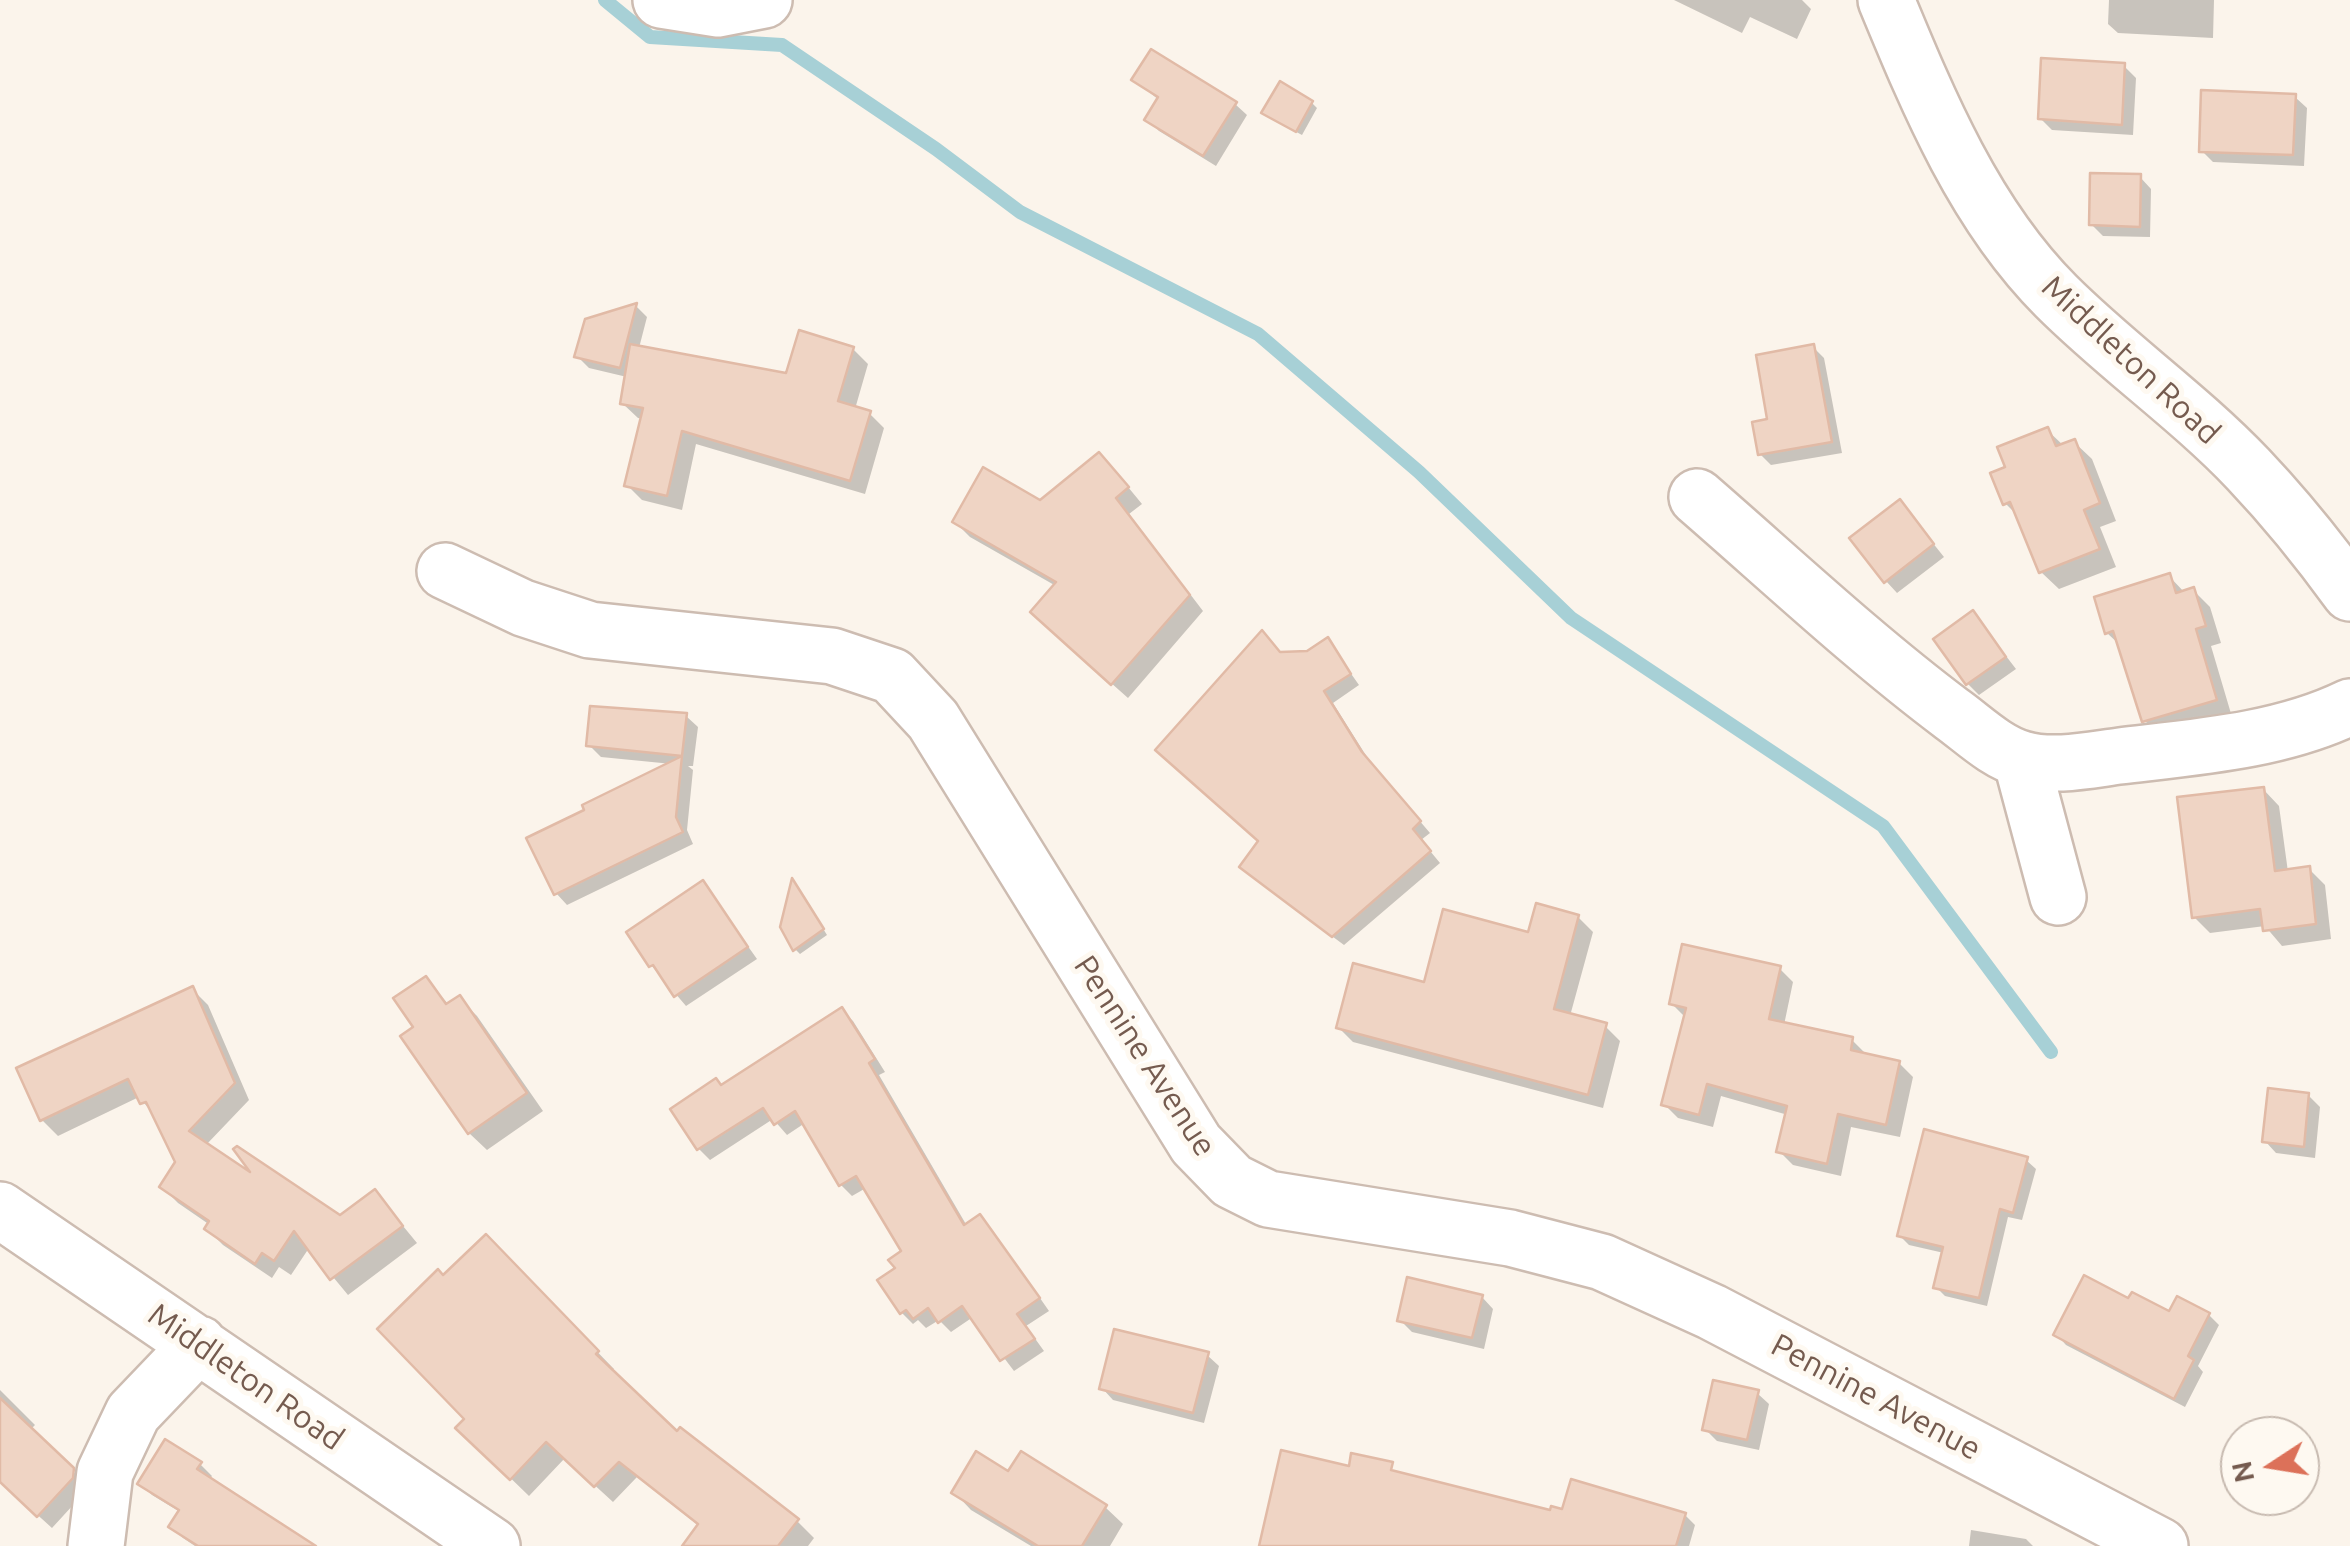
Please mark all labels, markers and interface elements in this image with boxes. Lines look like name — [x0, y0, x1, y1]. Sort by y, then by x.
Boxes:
street label: Middleton Road — [2034, 268, 2228, 452]
street label: Pennine Avenue — [1066, 948, 1224, 1164]
street label: Middleton Road — [141, 1295, 351, 1459]
street label: Pennine Avenue — [1765, 1326, 1987, 1468]
north arrow — [2220, 1416, 2320, 1516]
text: N — [2225, 1458, 2259, 1485]

